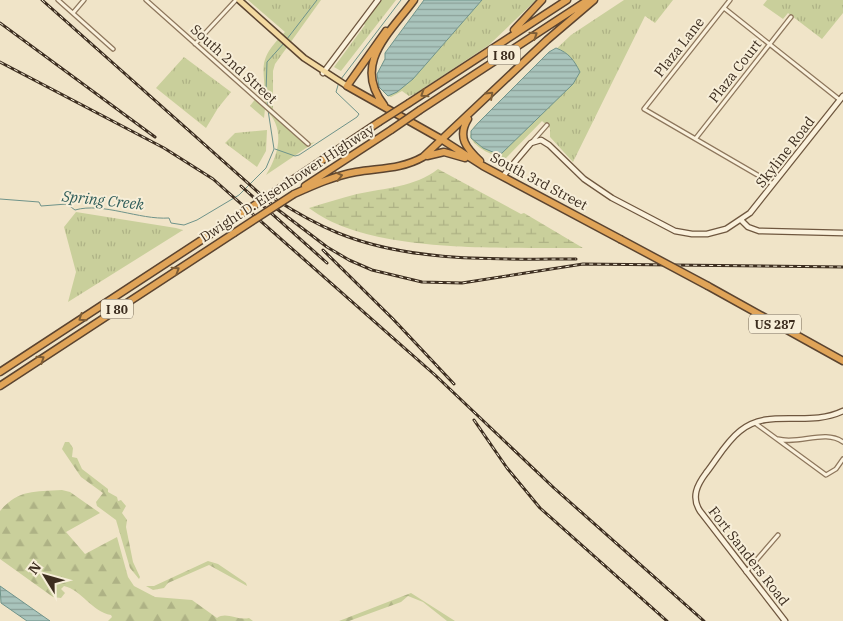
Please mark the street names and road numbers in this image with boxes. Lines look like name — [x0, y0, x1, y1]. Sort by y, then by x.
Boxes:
street label: Plaza Lane — [650, 13, 708, 81]
street label: South 2nd Street — [187, 20, 281, 108]
street label: Plaza Court — [705, 36, 765, 106]
road number: I 80 — [488, 46, 520, 64]
street label: Skyline Road — [752, 112, 819, 191]
street label: Dwight D. Eisenhower Highway — [196, 120, 378, 246]
street label: South 3rd Street — [487, 148, 591, 214]
road number: I 80 — [101, 300, 133, 318]
road number: US 287 — [749, 314, 801, 334]
street label: Fort Sanders Road — [705, 503, 794, 610]

